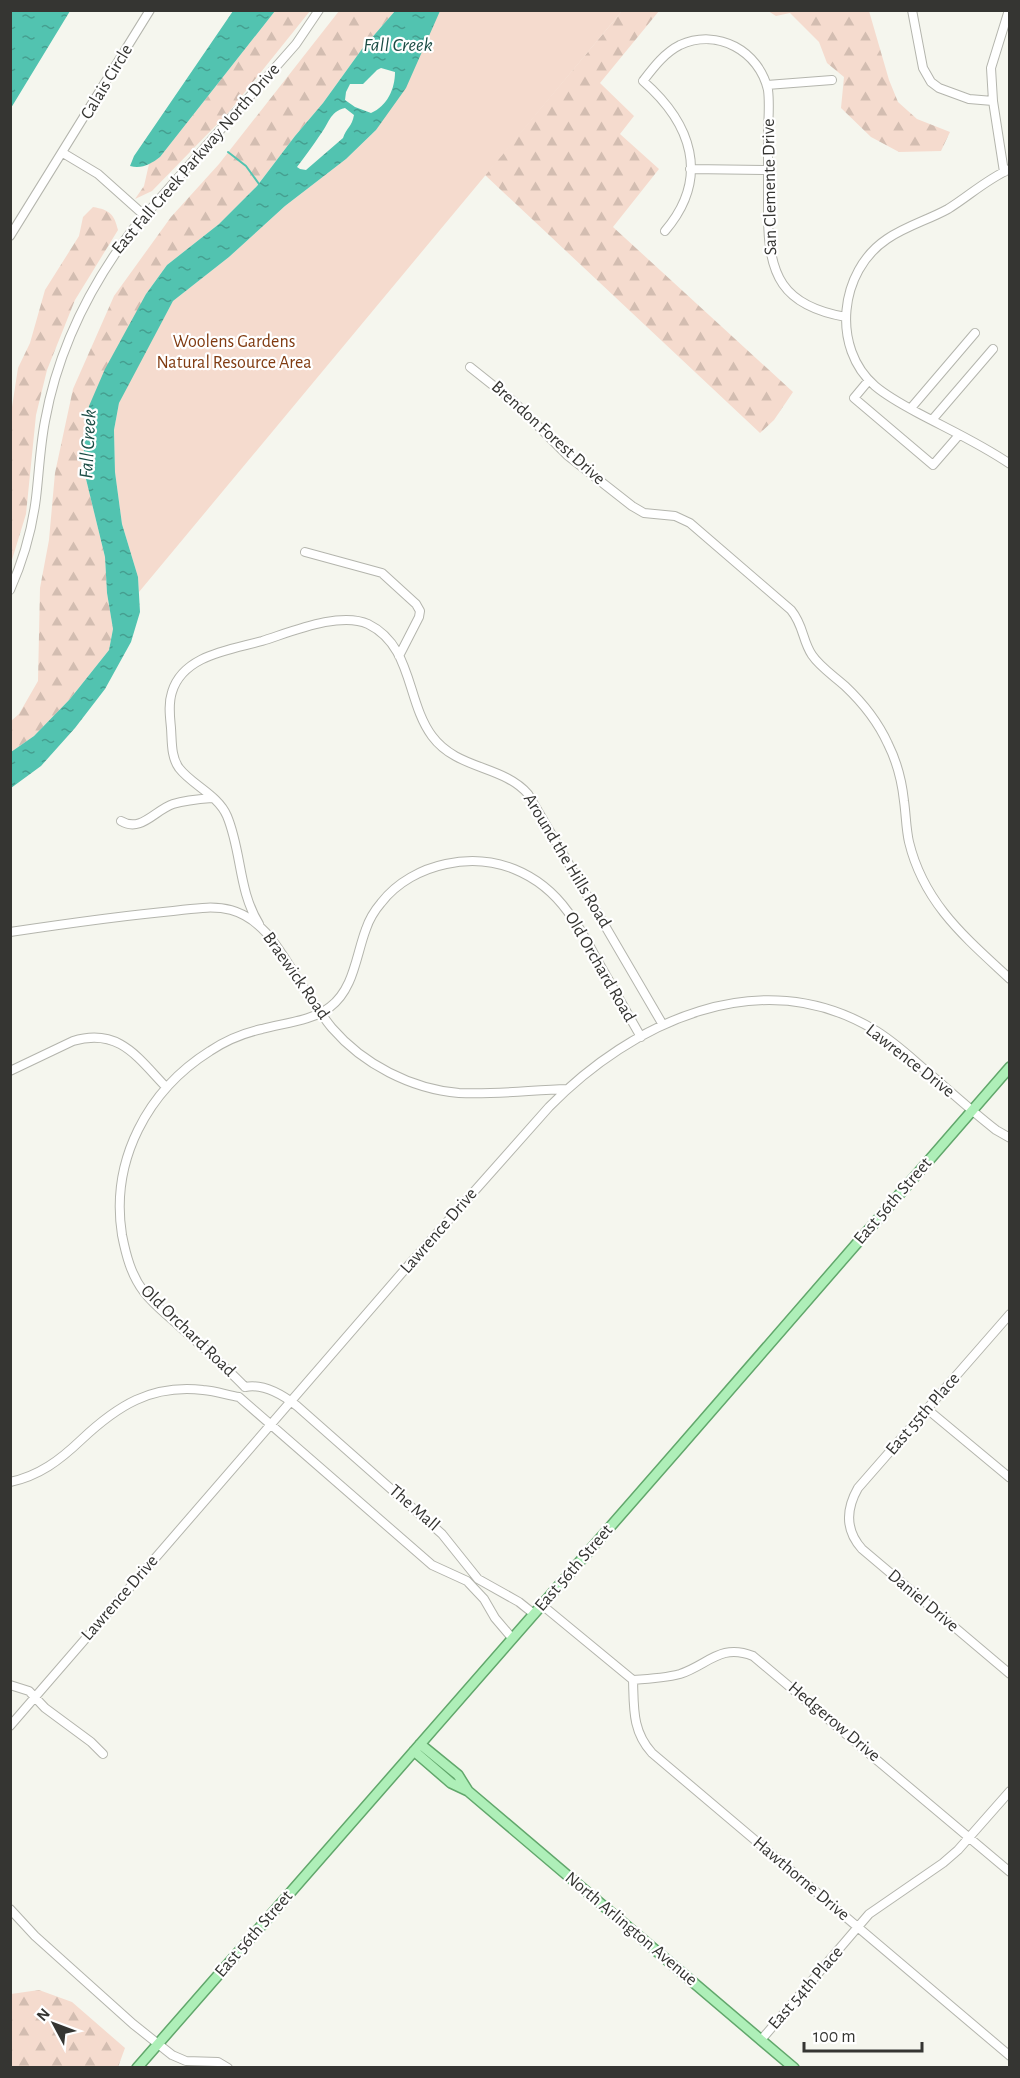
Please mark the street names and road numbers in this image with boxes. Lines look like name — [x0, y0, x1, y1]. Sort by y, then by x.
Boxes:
street label: Calais Circle — [78, 42, 136, 122]
street label: East Fall Creek Parkway North Drive — [109, 60, 283, 258]
street label: San Clemente Drive — [760, 118, 780, 256]
street label: Brendon Forest Drive — [488, 378, 608, 488]
street label: Around the Hills Road — [520, 791, 614, 931]
street label: Old Orchard Road — [561, 909, 639, 1025]
street label: Braewick Road — [259, 929, 333, 1023]
street label: Lawrence Drive — [862, 1021, 958, 1101]
street label: East 56th Street — [851, 1154, 936, 1248]
street label: Lawrence Drive — [397, 1185, 481, 1277]
street label: Old Orchard Road — [137, 1282, 239, 1380]
street label: East 55th Place — [883, 1369, 963, 1459]
street label: The Mall — [385, 1481, 443, 1535]
street label: East 56th Street — [532, 1521, 617, 1615]
street label: Lawrence Drive — [78, 1552, 162, 1644]
street label: Daniel Drive — [884, 1566, 962, 1636]
street label: Hedgerow Drive — [785, 1679, 883, 1765]
street label: Hawthorne Drive — [749, 1834, 853, 1924]
street label: North Arlington Avenue — [562, 1869, 700, 1989]
street label: East 56th Street — [212, 1887, 297, 1981]
street label: East 54th Place — [765, 1943, 847, 2033]

